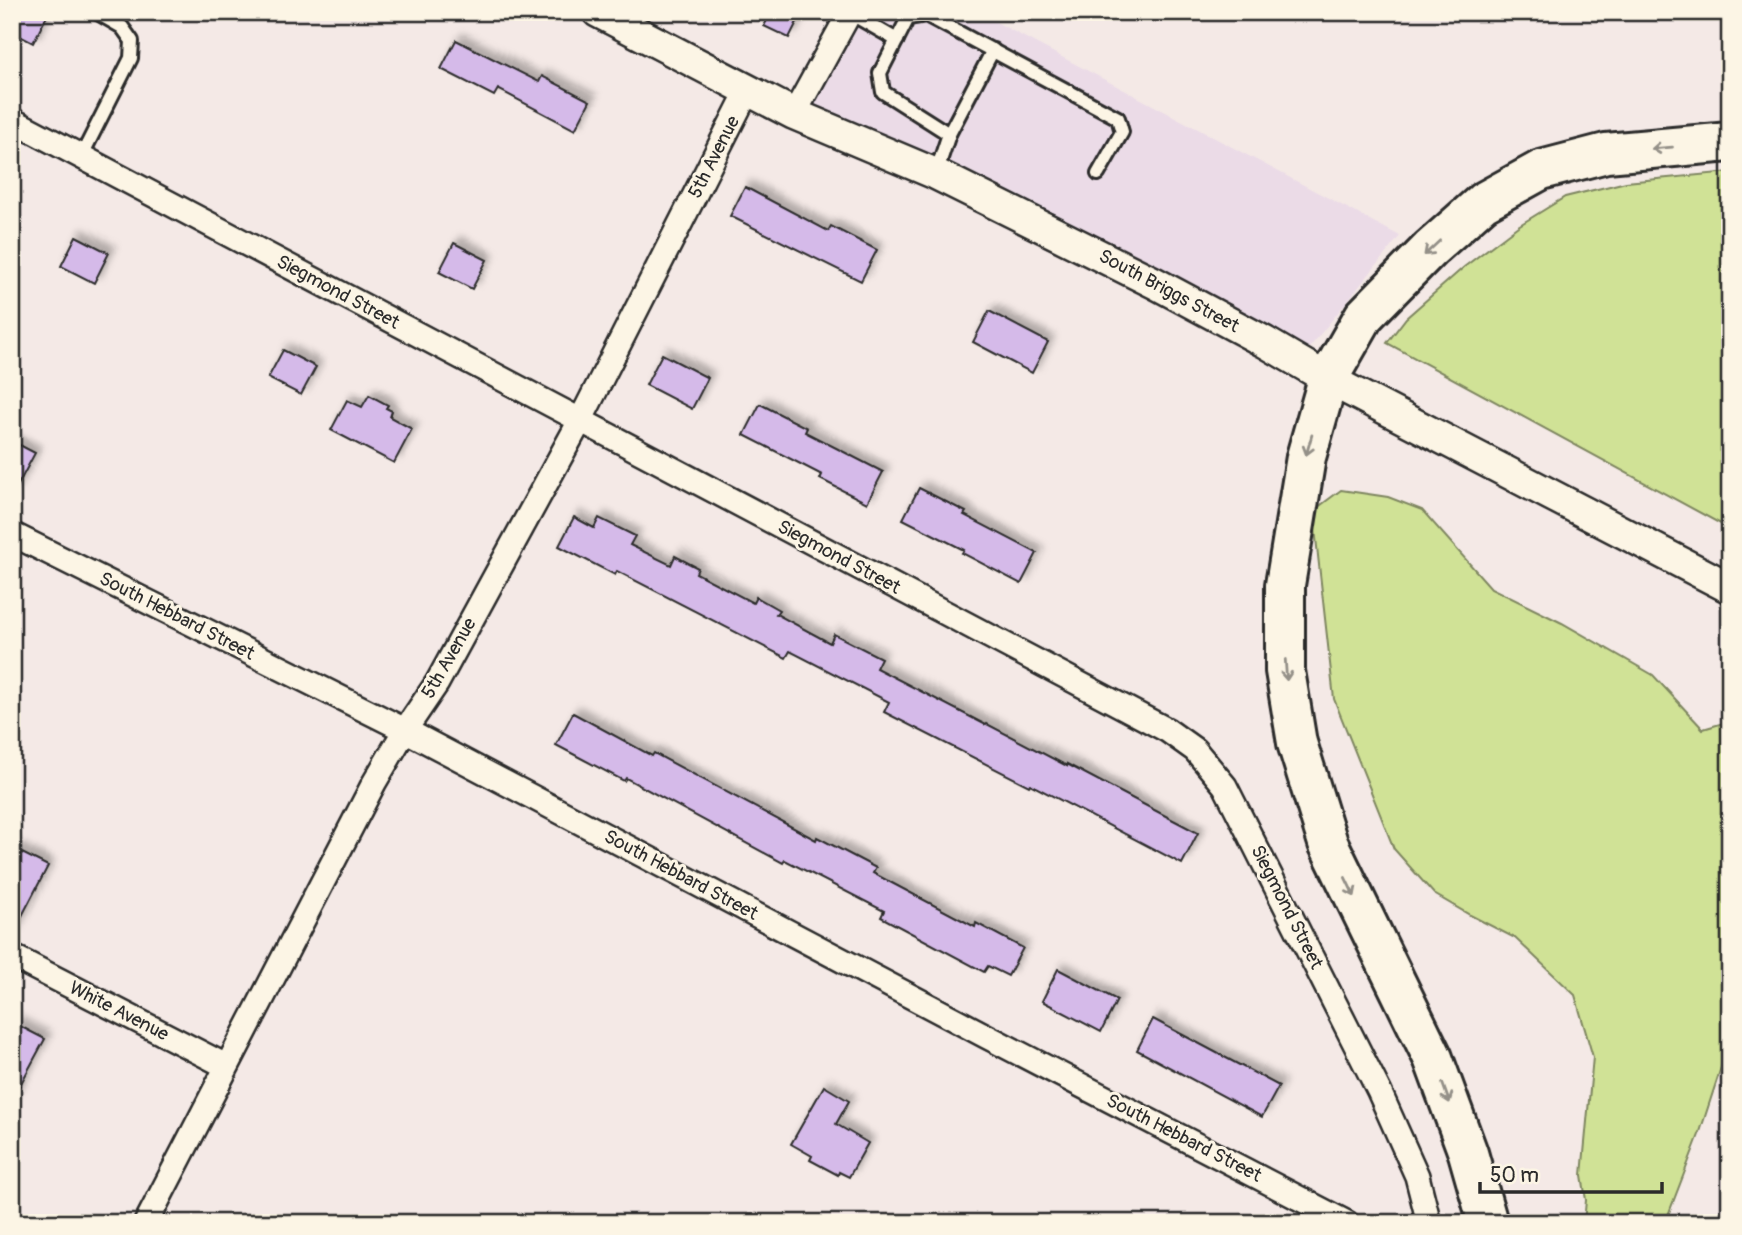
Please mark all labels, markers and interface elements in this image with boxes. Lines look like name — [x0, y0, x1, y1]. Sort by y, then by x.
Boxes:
street label: 5th Avenue — [683, 111, 745, 202]
one-way arrow — [1651, 142, 1674, 155]
one-way arrow — [1423, 240, 1441, 256]
street label: South Briggs Street — [1095, 244, 1244, 338]
street label: Siegmond Street — [272, 249, 404, 335]
one-way arrow — [1302, 434, 1315, 456]
street label: Siegmond Street — [773, 514, 905, 600]
street label: South Hebbard Street — [95, 566, 259, 666]
street label: 5th Avenue — [416, 613, 482, 703]
one-way arrow — [1280, 658, 1293, 681]
street label: South Hebbard Street — [600, 824, 762, 926]
street label: Siegmond Street — [1245, 841, 1329, 973]
one-way arrow — [1343, 876, 1357, 897]
street label: White Avenue — [65, 976, 173, 1047]
one-way arrow — [1441, 1082, 1453, 1104]
street label: South Hebbard Street — [1102, 1088, 1266, 1188]
scale bar — [1480, 1151, 1662, 1195]
text: 50 m — [1490, 1162, 1539, 1189]

